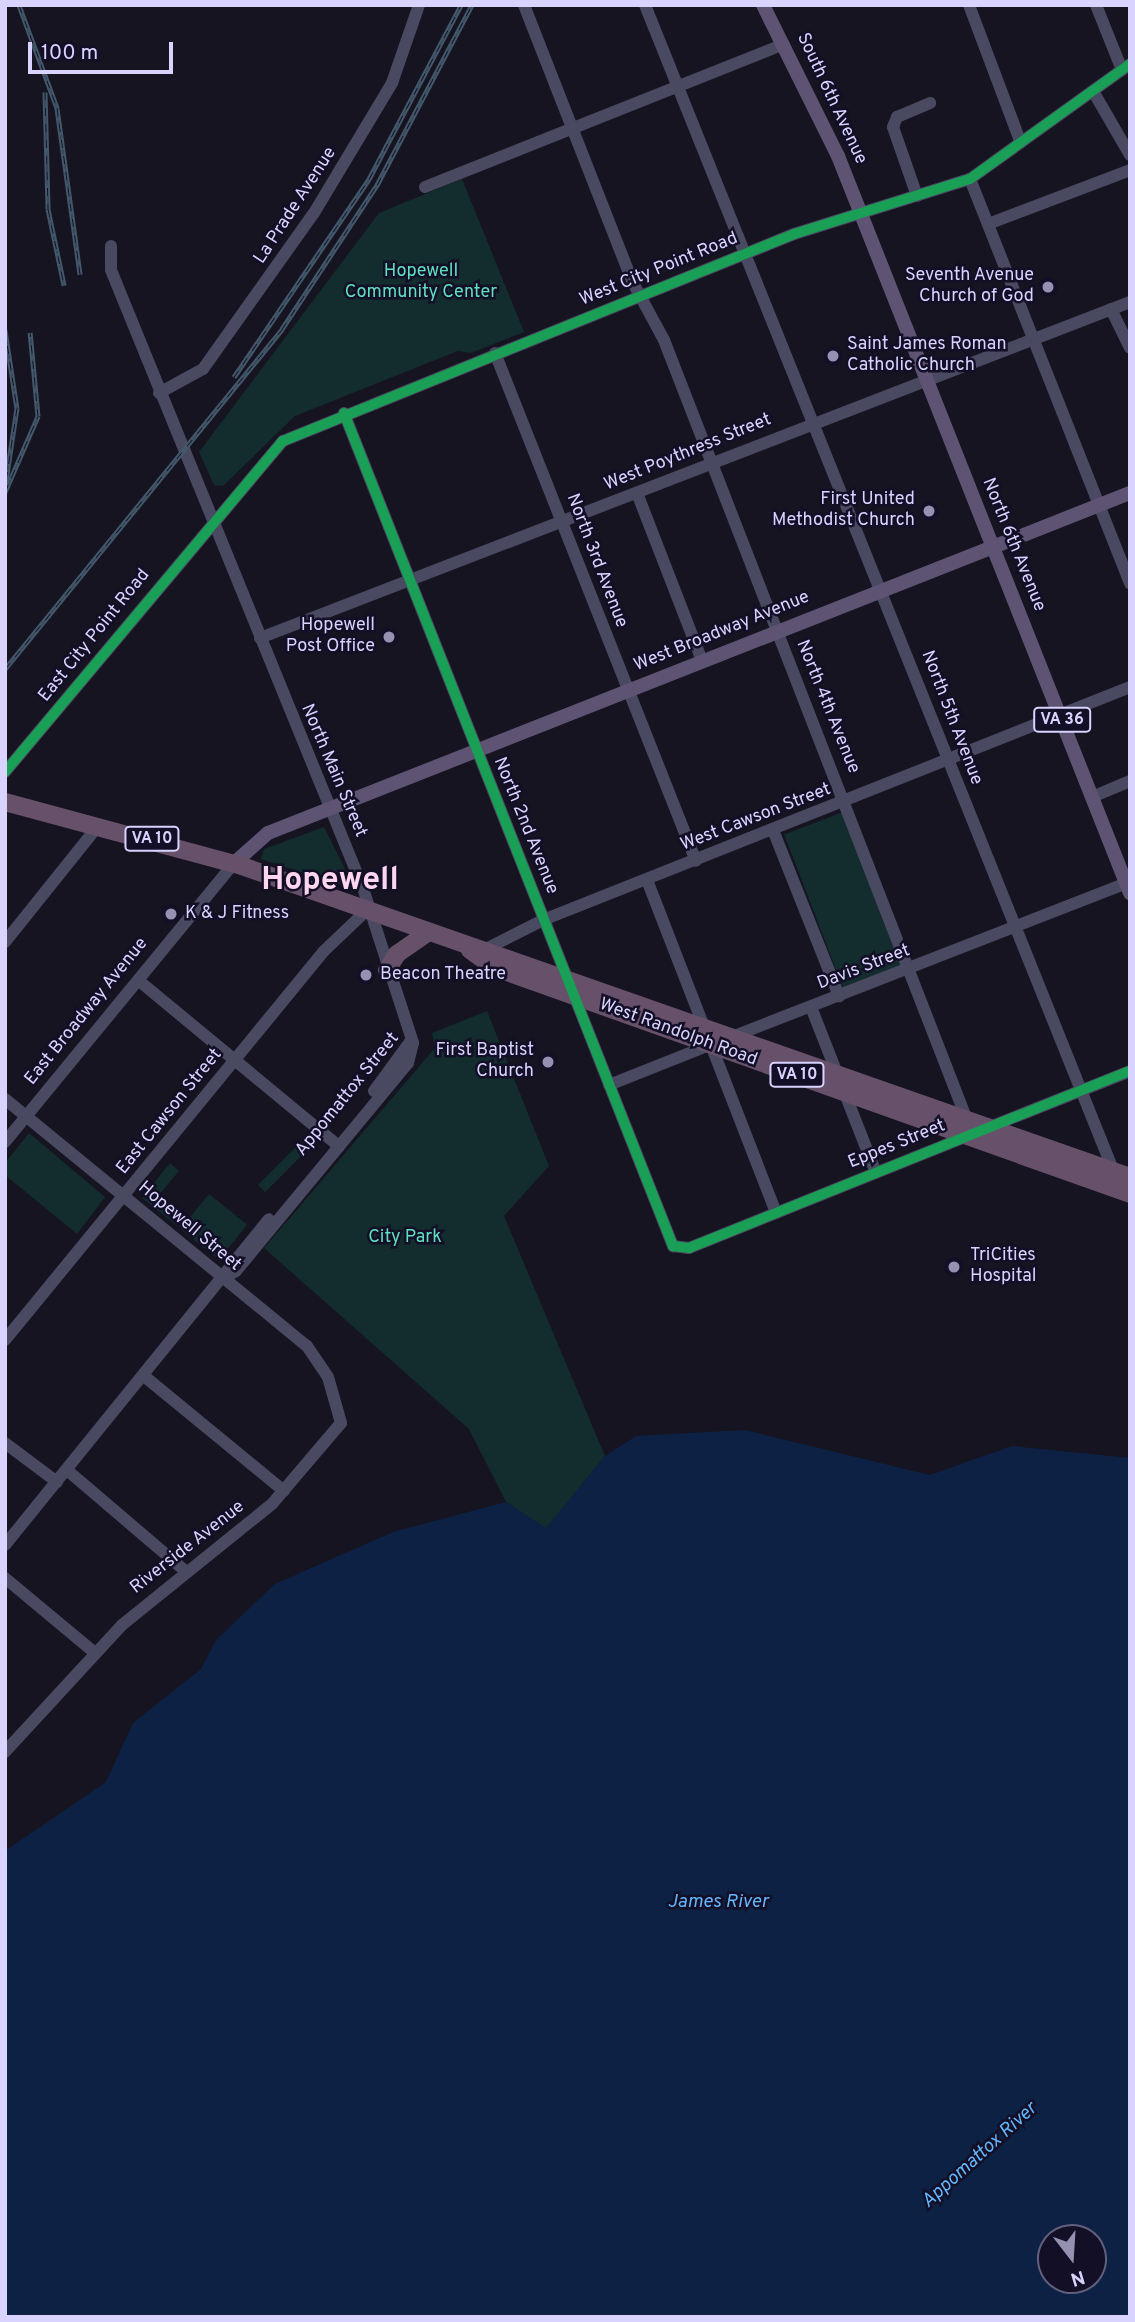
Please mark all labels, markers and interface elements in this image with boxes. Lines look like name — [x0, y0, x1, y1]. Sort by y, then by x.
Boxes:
scale bar — [32, 28, 177, 72]
street label: South 6th Avenue — [791, 30, 871, 168]
text: 100 m — [41, 40, 98, 67]
street label: La Prade Avenue — [250, 143, 342, 269]
street label: West City Point Road — [577, 228, 741, 312]
park label: Hopewell Community Center — [345, 262, 497, 304]
place label: Seventh Avenue Church of God — [904, 266, 1034, 308]
marker: Seventh Avenue Church of God — [1040, 279, 1056, 295]
place label: Saint James Roman Catholic Church — [847, 335, 1007, 378]
marker: Saint James Roman Catholic Church — [825, 348, 841, 364]
street label: West Poythress Street — [601, 410, 775, 496]
street label: North 6th Avenue — [976, 475, 1050, 615]
place label: First United Methodist Church — [772, 490, 915, 532]
street label: North 3rd Avenue — [560, 491, 632, 631]
marker: First United Methodist Church — [921, 503, 937, 519]
street label: East City Point Road — [35, 565, 155, 707]
street label: West Broadway Avenue — [631, 587, 813, 677]
place label: Hopewell Post Office — [286, 616, 375, 658]
marker: Hopewell Post Office — [381, 629, 397, 645]
street label: North 4th Avenue — [790, 637, 864, 777]
street label: North 5th Avenue — [915, 647, 987, 789]
street label: North Main Street — [295, 701, 371, 841]
road number: VA 36 — [1032, 708, 1092, 733]
street label: North 2nd Avenue — [487, 754, 563, 898]
street label: West Cawson Street — [678, 779, 834, 857]
road number: VA 10 — [124, 826, 180, 852]
district label: Hopewell — [261, 862, 399, 900]
place label: K & J Fitness — [185, 903, 289, 925]
marker: K & J Fitness — [163, 906, 179, 922]
street label: East Broadway Avenue — [21, 934, 153, 1090]
street label: Davis Street — [815, 940, 913, 996]
place label: Beacon Theatre — [380, 964, 507, 986]
marker: Beacon Theatre — [358, 967, 374, 983]
street label: West Randolph Road — [596, 994, 760, 1072]
street label: Appomattox Street — [291, 1029, 405, 1161]
place label: First Baptist Church — [435, 1041, 534, 1084]
street label: East Cawson Street — [113, 1045, 227, 1179]
marker: First Baptist Church — [540, 1054, 556, 1070]
road number: VA 10 — [769, 1063, 825, 1088]
street label: Eppes Street — [845, 1116, 949, 1174]
street label: Hopewell Street — [133, 1178, 245, 1276]
park label: City Park — [368, 1227, 442, 1249]
place label: TriCities Hospital — [970, 1246, 1036, 1288]
marker: TriCities Hospital — [944, 1257, 964, 1277]
street label: Riverside Avenue — [126, 1497, 250, 1599]
water label: James River — [668, 1892, 768, 1914]
water label: Appomattox River — [918, 2098, 1042, 2214]
north arrow — [1037, 2224, 1107, 2294]
text: N — [1068, 2264, 1088, 2291]

